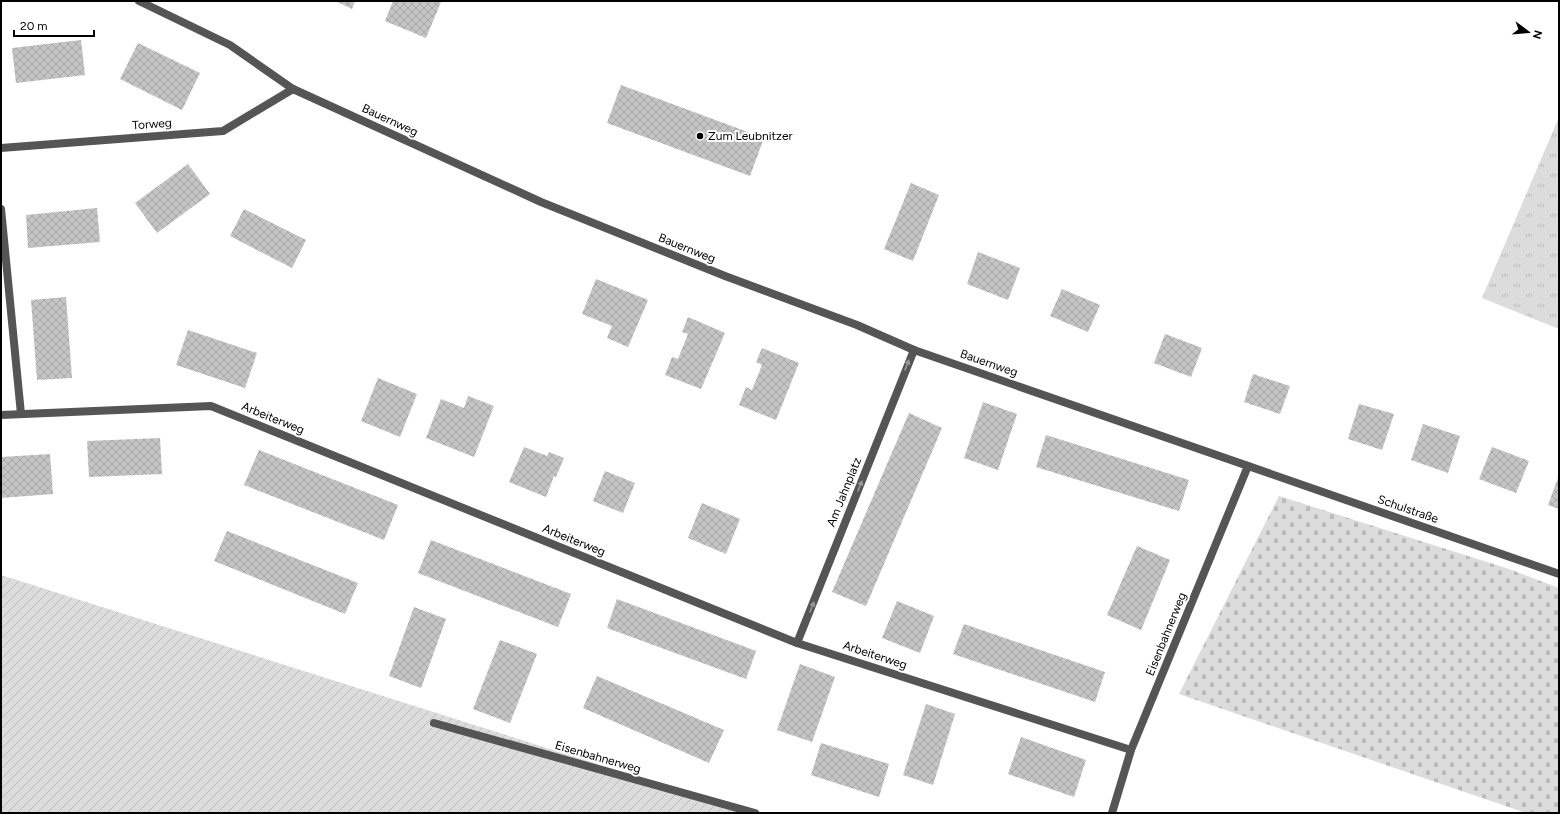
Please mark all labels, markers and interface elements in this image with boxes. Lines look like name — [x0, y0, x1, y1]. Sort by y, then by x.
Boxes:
scale bar — [14, 12, 94, 38]
north arrow — [1508, 12, 1548, 52]
text: 20 m — [20, 19, 48, 33]
text: N — [1530, 29, 1545, 41]
street label: Bauernweg — [360, 101, 420, 139]
street label: Torweg — [132, 116, 172, 132]
place label: Zum Leubnitzer — [708, 129, 793, 143]
marker: Zum Leubnitzer — [695, 131, 705, 141]
street label: Bauernweg — [656, 230, 718, 266]
street label: Bauernweg — [958, 347, 1020, 379]
one-way arrow — [905, 359, 911, 371]
street label: Arbeiterweg — [240, 399, 306, 437]
street label: Am Jahnplatz — [824, 455, 864, 529]
one-way arrow — [857, 479, 863, 491]
street label: Schulstraße — [1376, 492, 1441, 526]
street label: Arbeiterweg — [541, 521, 607, 559]
street label: Eisenbahnerweg — [1143, 590, 1189, 678]
one-way arrow — [809, 600, 815, 612]
street label: Arbeiterweg — [841, 638, 909, 672]
street label: Eisenbahnerweg — [553, 738, 643, 776]

